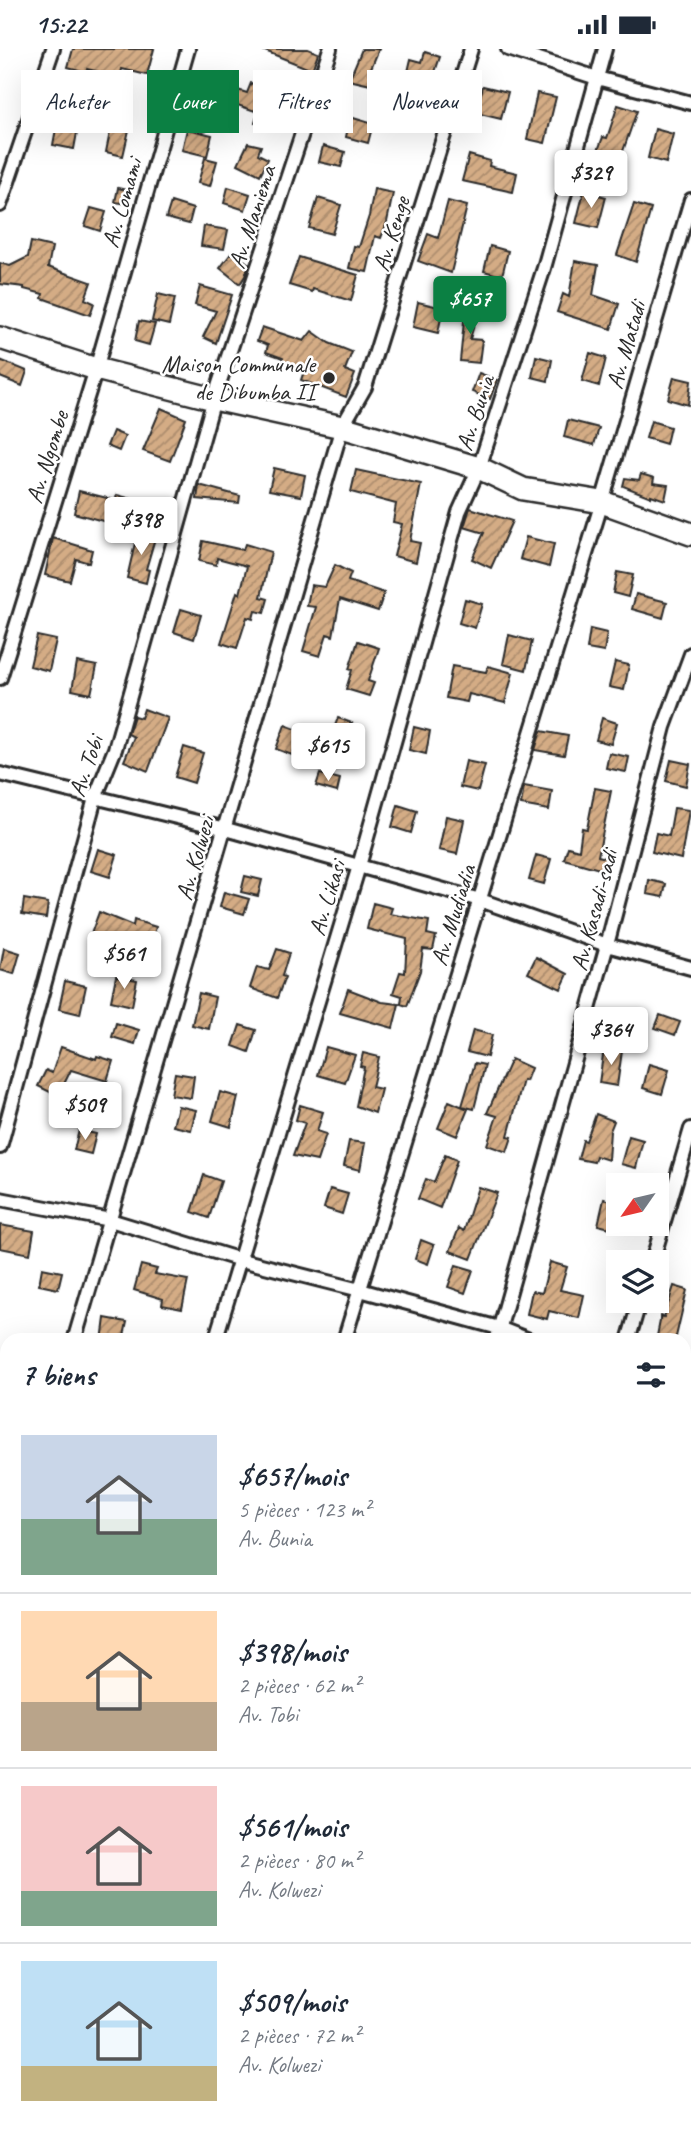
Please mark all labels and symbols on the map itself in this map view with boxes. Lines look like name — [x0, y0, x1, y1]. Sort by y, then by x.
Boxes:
pin: $329 — [550, 151, 632, 210]
street label: Av. Lomami — [95, 152, 150, 251]
street label: Av. Maniema — [221, 160, 283, 272]
street label: Av. Kenge — [365, 191, 417, 275]
pin: $657 — [429, 277, 511, 336]
street label: Av. Matadi — [599, 294, 654, 392]
place label: Maison Communale de Dibumba II — [161, 349, 320, 407]
marker: Maison Communale de Dibumba II — [321, 370, 337, 386]
street label: Av. Bunia — [449, 370, 502, 454]
street label: Av. Ngombe — [19, 405, 76, 507]
pin: $398 — [100, 497, 182, 557]
pin: $615 — [287, 723, 369, 783]
street label: Av. Tobi — [62, 729, 111, 801]
street label: Av. Kolwezi — [169, 809, 222, 903]
street label: Av. Kasadi-sadi — [563, 844, 625, 974]
street label: Av. Likasi — [301, 854, 354, 939]
street label: Av. Mudiadia — [424, 860, 483, 969]
pin: $561 — [83, 932, 165, 991]
pin: $364 — [570, 1007, 652, 1067]
pin: $509 — [44, 1083, 126, 1142]
north arrow — [606, 1173, 668, 1235]

